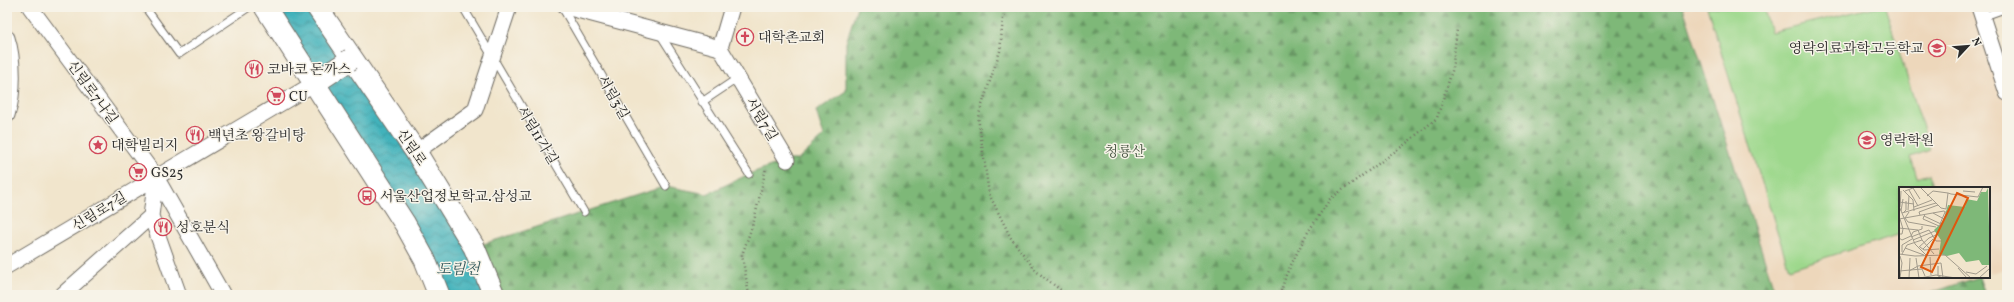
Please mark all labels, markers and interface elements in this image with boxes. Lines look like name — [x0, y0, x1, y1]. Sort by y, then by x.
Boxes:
north arrow — [1948, 26, 1988, 66]
church icon: 대학촌교회 — [735, 27, 755, 47]
place label: 대학촌교회 — [758, 29, 826, 48]
text: N — [1967, 35, 1984, 49]
school or university icon: 영락의료과학고등학교 — [1927, 38, 1947, 58]
place label: 영락의료과학고등학교 — [1789, 40, 1924, 59]
street label: 신림로7나길 — [62, 57, 121, 129]
restaurant icon: 코바코 돈까스 — [244, 59, 264, 79]
place label: 코바코 돈까스 — [267, 61, 351, 80]
street label: 서림3길 — [593, 72, 633, 123]
supermarket icon: CU — [266, 86, 286, 106]
place label: CU — [289, 88, 308, 107]
street label: 서림7길 — [740, 95, 781, 145]
street label: 서림11가길 — [512, 103, 562, 169]
restaurant icon: 백년초 왕갈비탕 — [185, 125, 205, 145]
street label: 신림로 — [392, 126, 430, 170]
place label: 백년초 왕갈비탕 — [208, 127, 306, 146]
school or university icon: 영락학원 — [1857, 130, 1877, 150]
place label: 영락학원 — [1880, 132, 1934, 151]
place icon: 대학빌리지 — [88, 135, 108, 155]
place label: 대학빌리지 — [111, 137, 179, 156]
park label: 청룡산 — [1105, 143, 1146, 162]
supermarket icon: GS25 — [128, 162, 148, 182]
place label: GS25 — [151, 164, 183, 183]
bus stop icon: 서울산업정보학교.삼성교 — [357, 186, 377, 206]
inset map — [1899, 187, 1990, 278]
street label: 신림로7길 — [69, 188, 131, 236]
place label: 서울산업정보학교.삼성교 — [380, 188, 533, 207]
restaurant icon: 성호분식 — [153, 217, 173, 237]
place label: 성호분식 — [176, 219, 230, 238]
water label: 도림천 — [436, 260, 481, 281]

